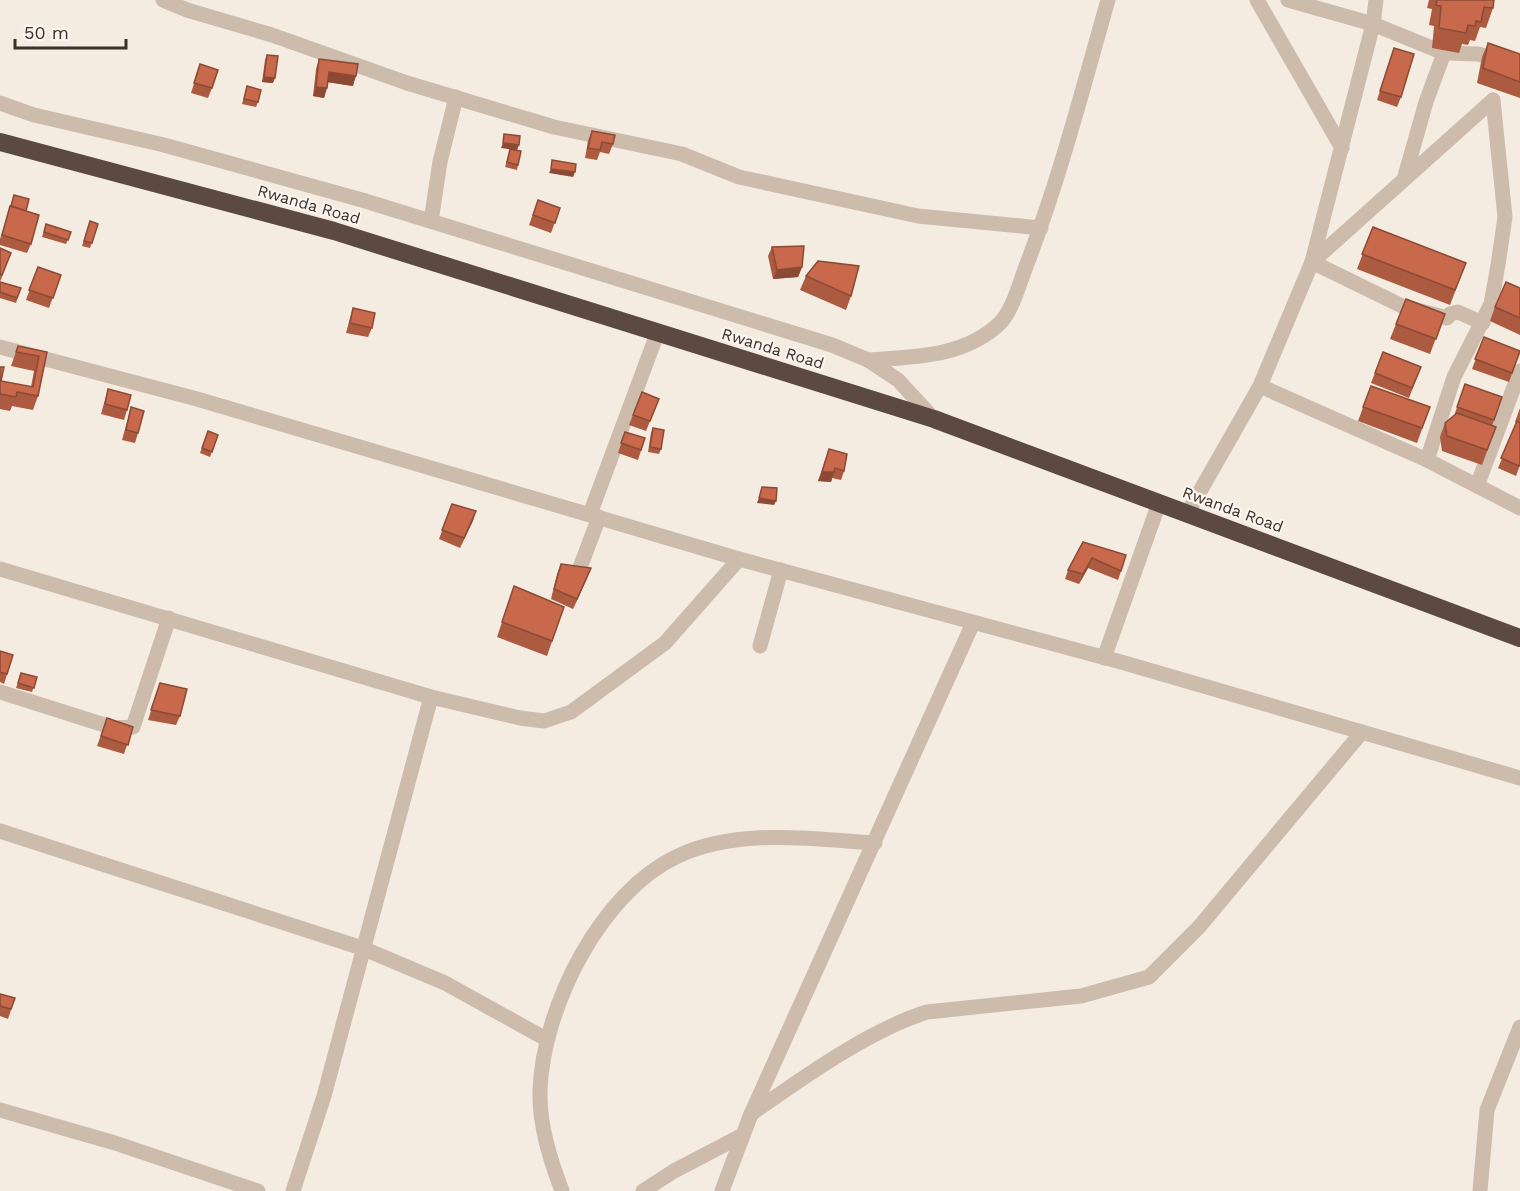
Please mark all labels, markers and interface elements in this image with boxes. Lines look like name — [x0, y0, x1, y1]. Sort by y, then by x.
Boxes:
scale bar — [15, 12, 126, 50]
text: 50 m — [24, 22, 69, 43]
street label: Rwanda Road — [255, 181, 362, 228]
street label: Rwanda Road — [719, 324, 826, 373]
street label: Rwanda Road — [1180, 482, 1286, 537]

